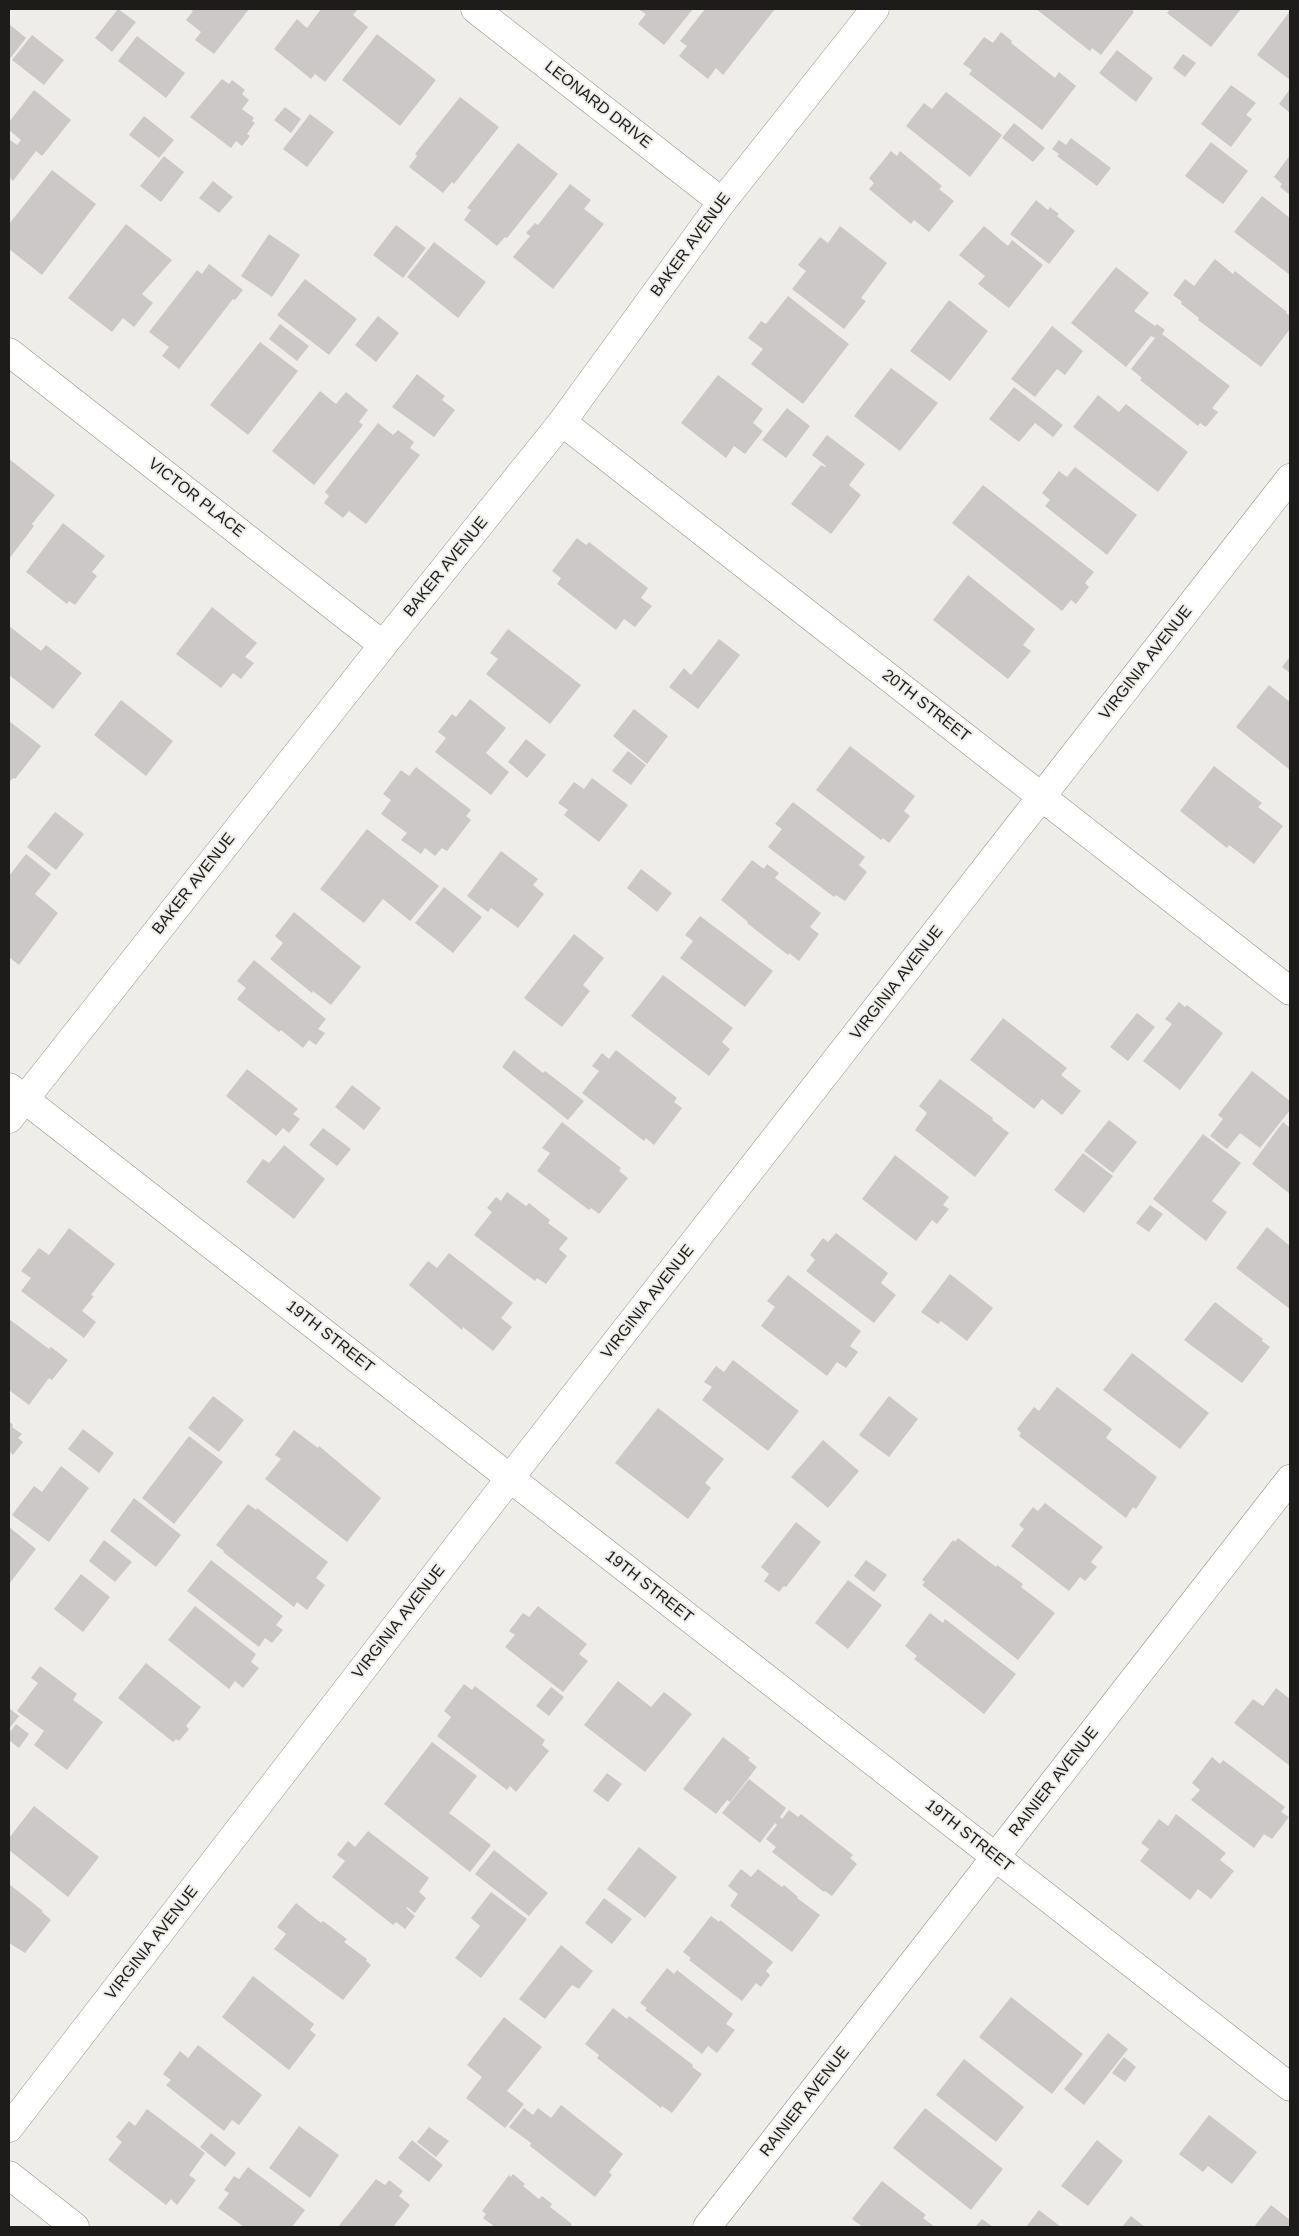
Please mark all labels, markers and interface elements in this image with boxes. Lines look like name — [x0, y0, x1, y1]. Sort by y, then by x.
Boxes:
street label: LEONARD DRIVE — [541, 57, 655, 153]
street label: BAKER AVENUE — [647, 189, 735, 301]
street label: VICTOR PLACE — [144, 454, 248, 542]
street label: BAKER AVENUE — [400, 513, 492, 621]
street label: VIRGINIA AVENUE — [1096, 602, 1196, 724]
street label: 20TH STREET — [878, 666, 974, 746]
street label: BAKER AVENUE — [148, 830, 240, 938]
street label: VIRGINIA AVENUE — [847, 922, 947, 1044]
street label: VIRGINIA AVENUE — [598, 1241, 698, 1363]
street label: 19TH STREET — [282, 1297, 378, 1377]
street label: 19TH STREET — [601, 1547, 697, 1627]
street label: VIRGINIA AVENUE — [349, 1561, 449, 1683]
street label: RAINIER AVENUE — [1005, 1723, 1103, 1841]
street label: 19TH STREET — [921, 1796, 1017, 1876]
street label: VIRGINIA AVENUE — [102, 1882, 202, 2004]
street label: RAINIER AVENUE — [756, 2043, 854, 2161]

